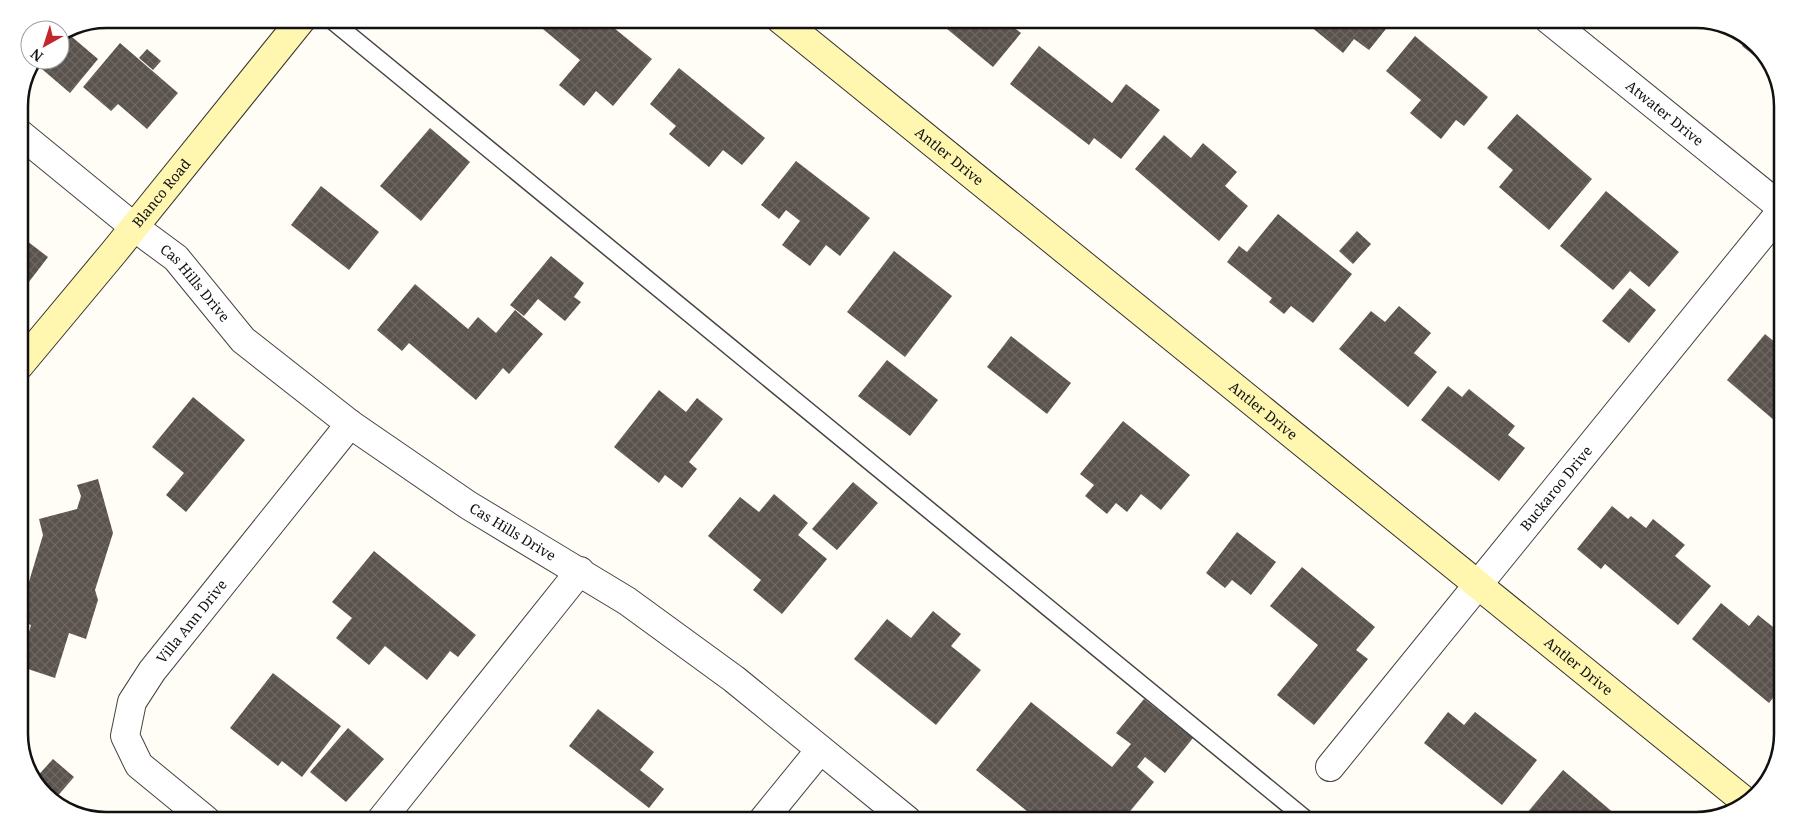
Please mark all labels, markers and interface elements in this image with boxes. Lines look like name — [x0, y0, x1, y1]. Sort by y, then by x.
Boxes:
north arrow — [20, 20, 70, 70]
text: N — [26, 45, 47, 66]
street label: Atwater Drive — [1622, 76, 1708, 150]
street label: Antler Drive — [912, 122, 988, 189]
street label: Blanco Road — [128, 154, 195, 231]
street label: Cas Hills Drive — [157, 240, 234, 326]
street label: Antler Drive — [1225, 377, 1302, 444]
street label: Buckaroo Drive — [1516, 441, 1596, 534]
street label: Cas Hills Drive — [466, 498, 560, 565]
street label: Villa Ann Drive — [152, 575, 231, 667]
street label: Antler Drive — [1541, 632, 1617, 699]

